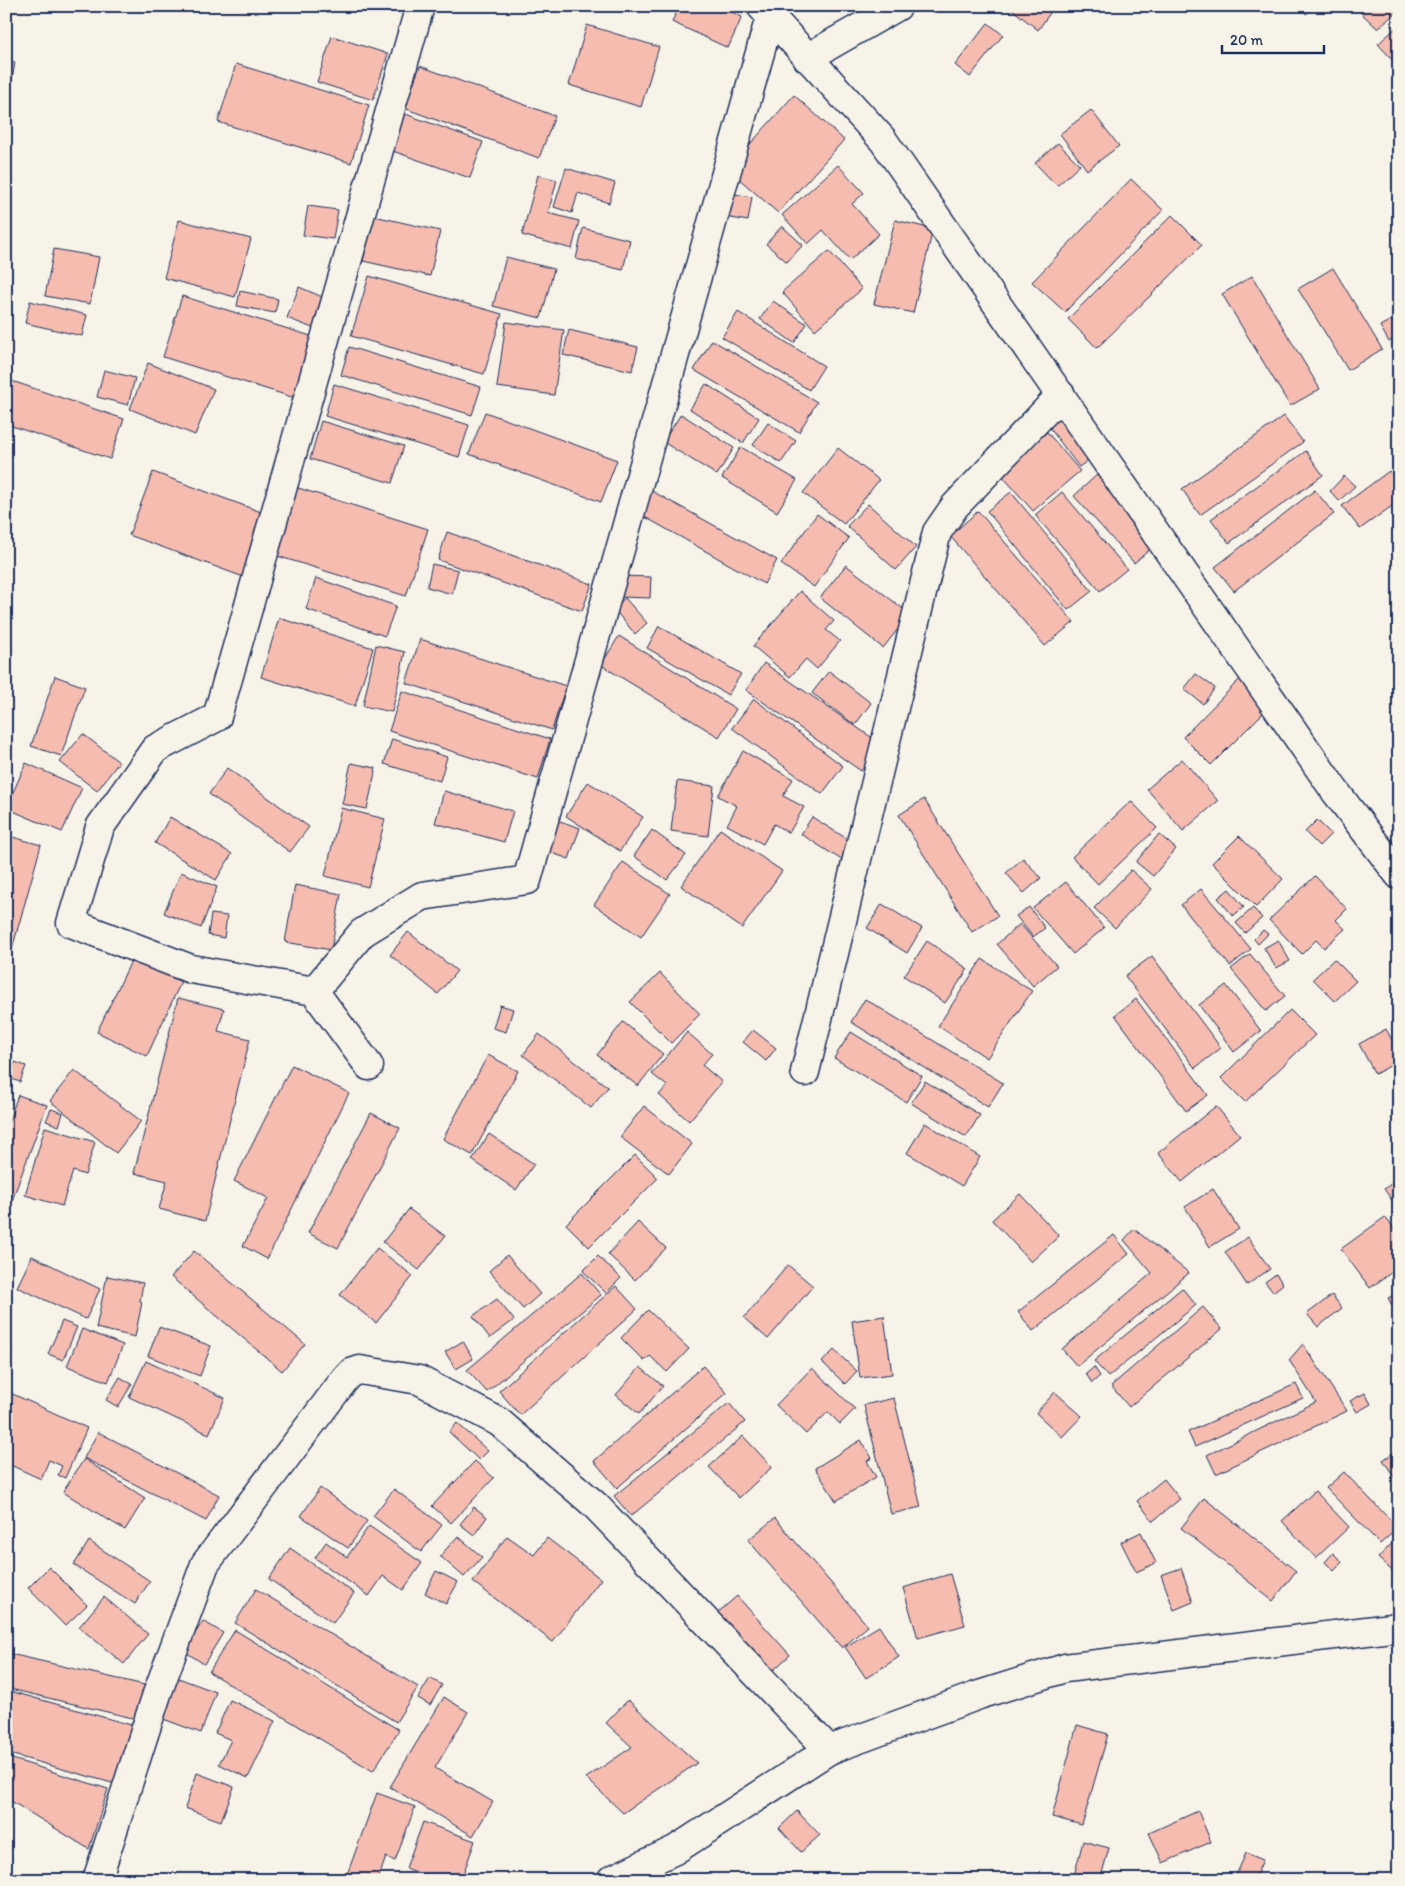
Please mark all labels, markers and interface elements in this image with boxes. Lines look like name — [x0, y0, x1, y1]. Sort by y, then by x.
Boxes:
scale bar — [1222, 22, 1325, 54]
text: 20 m — [1230, 31, 1264, 49]

